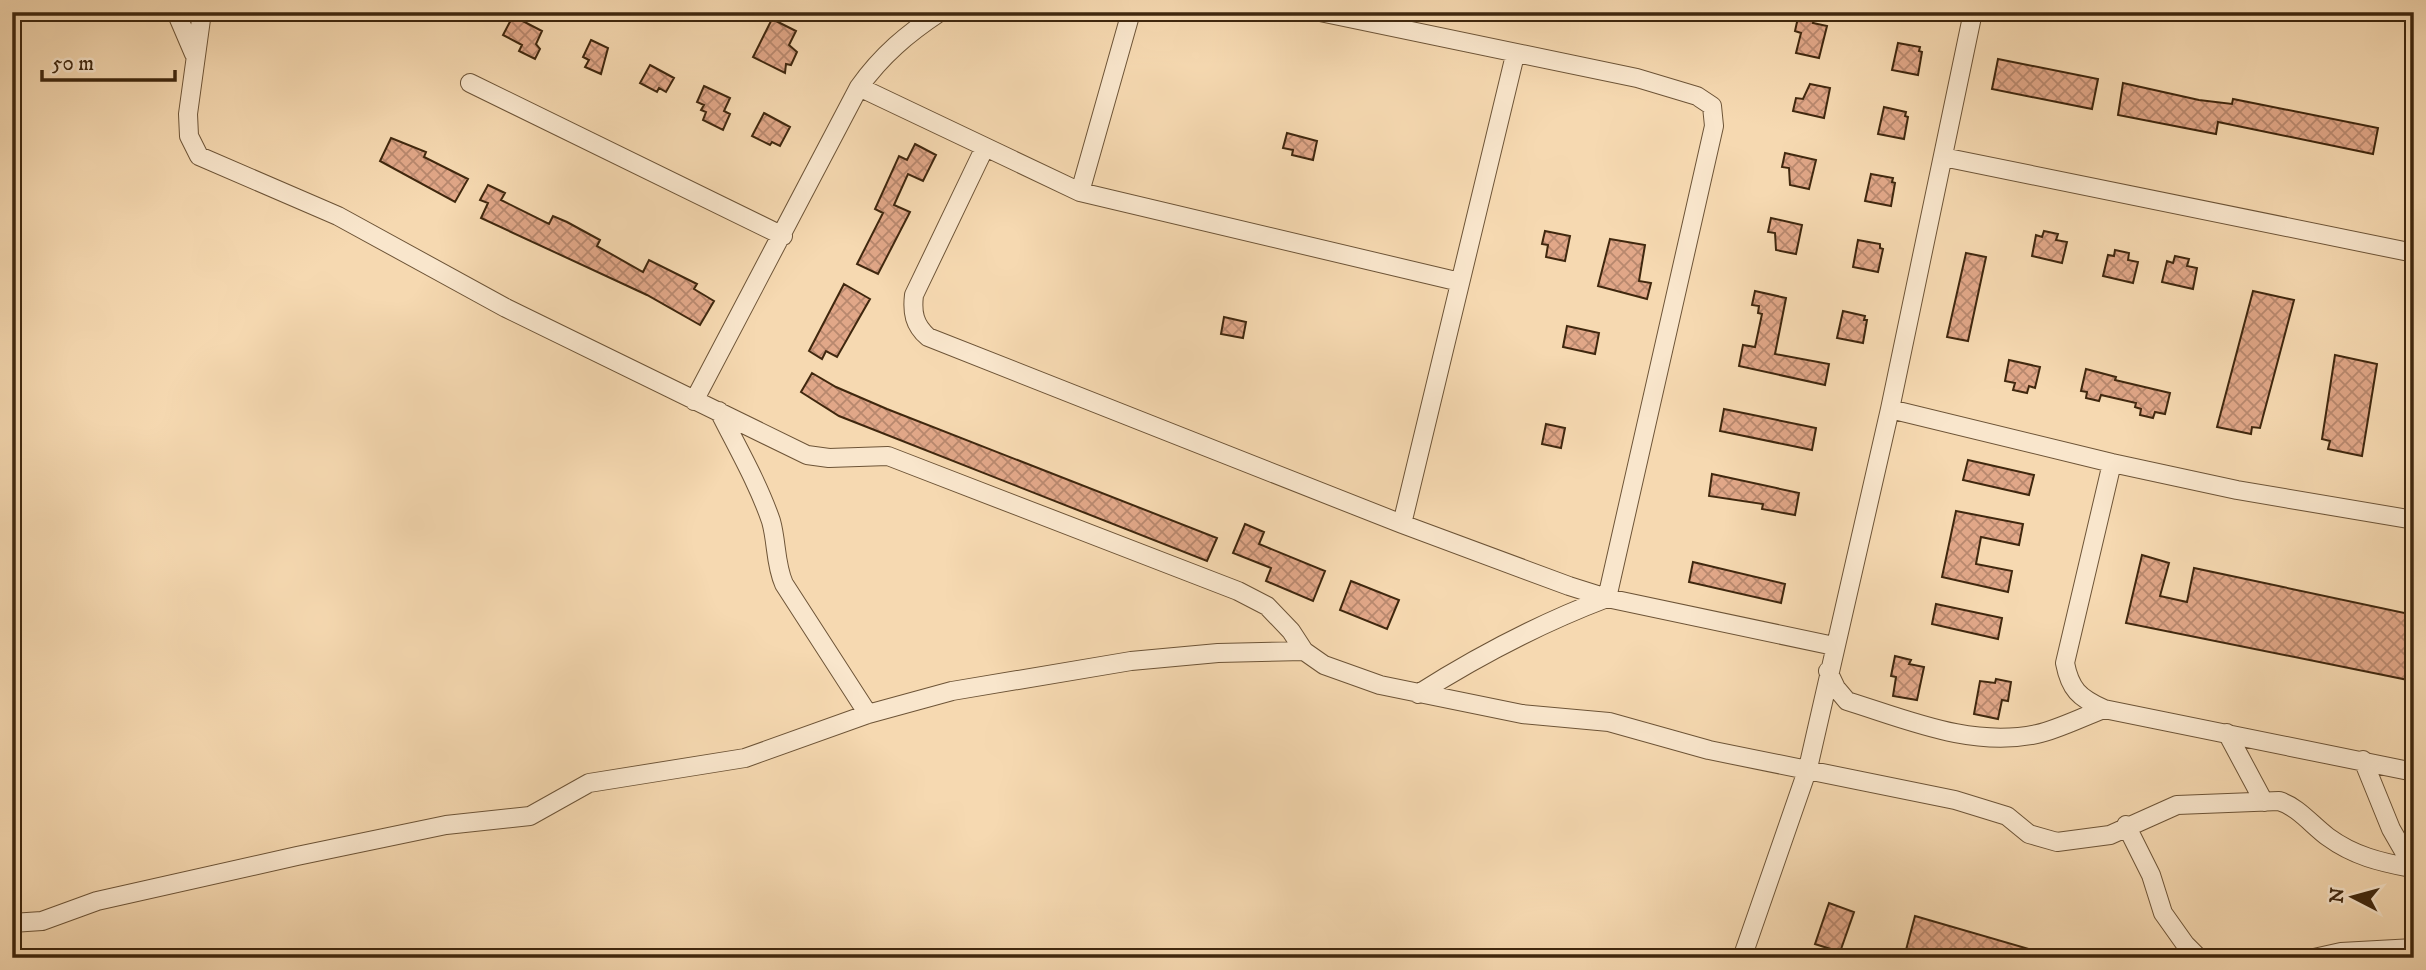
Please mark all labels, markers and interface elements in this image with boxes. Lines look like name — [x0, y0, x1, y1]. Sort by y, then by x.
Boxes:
scale bar — [42, 38, 175, 82]
text: 50 m — [52, 51, 94, 77]
north arrow — [2318, 862, 2388, 932]
text: N — [2325, 886, 2350, 904]

